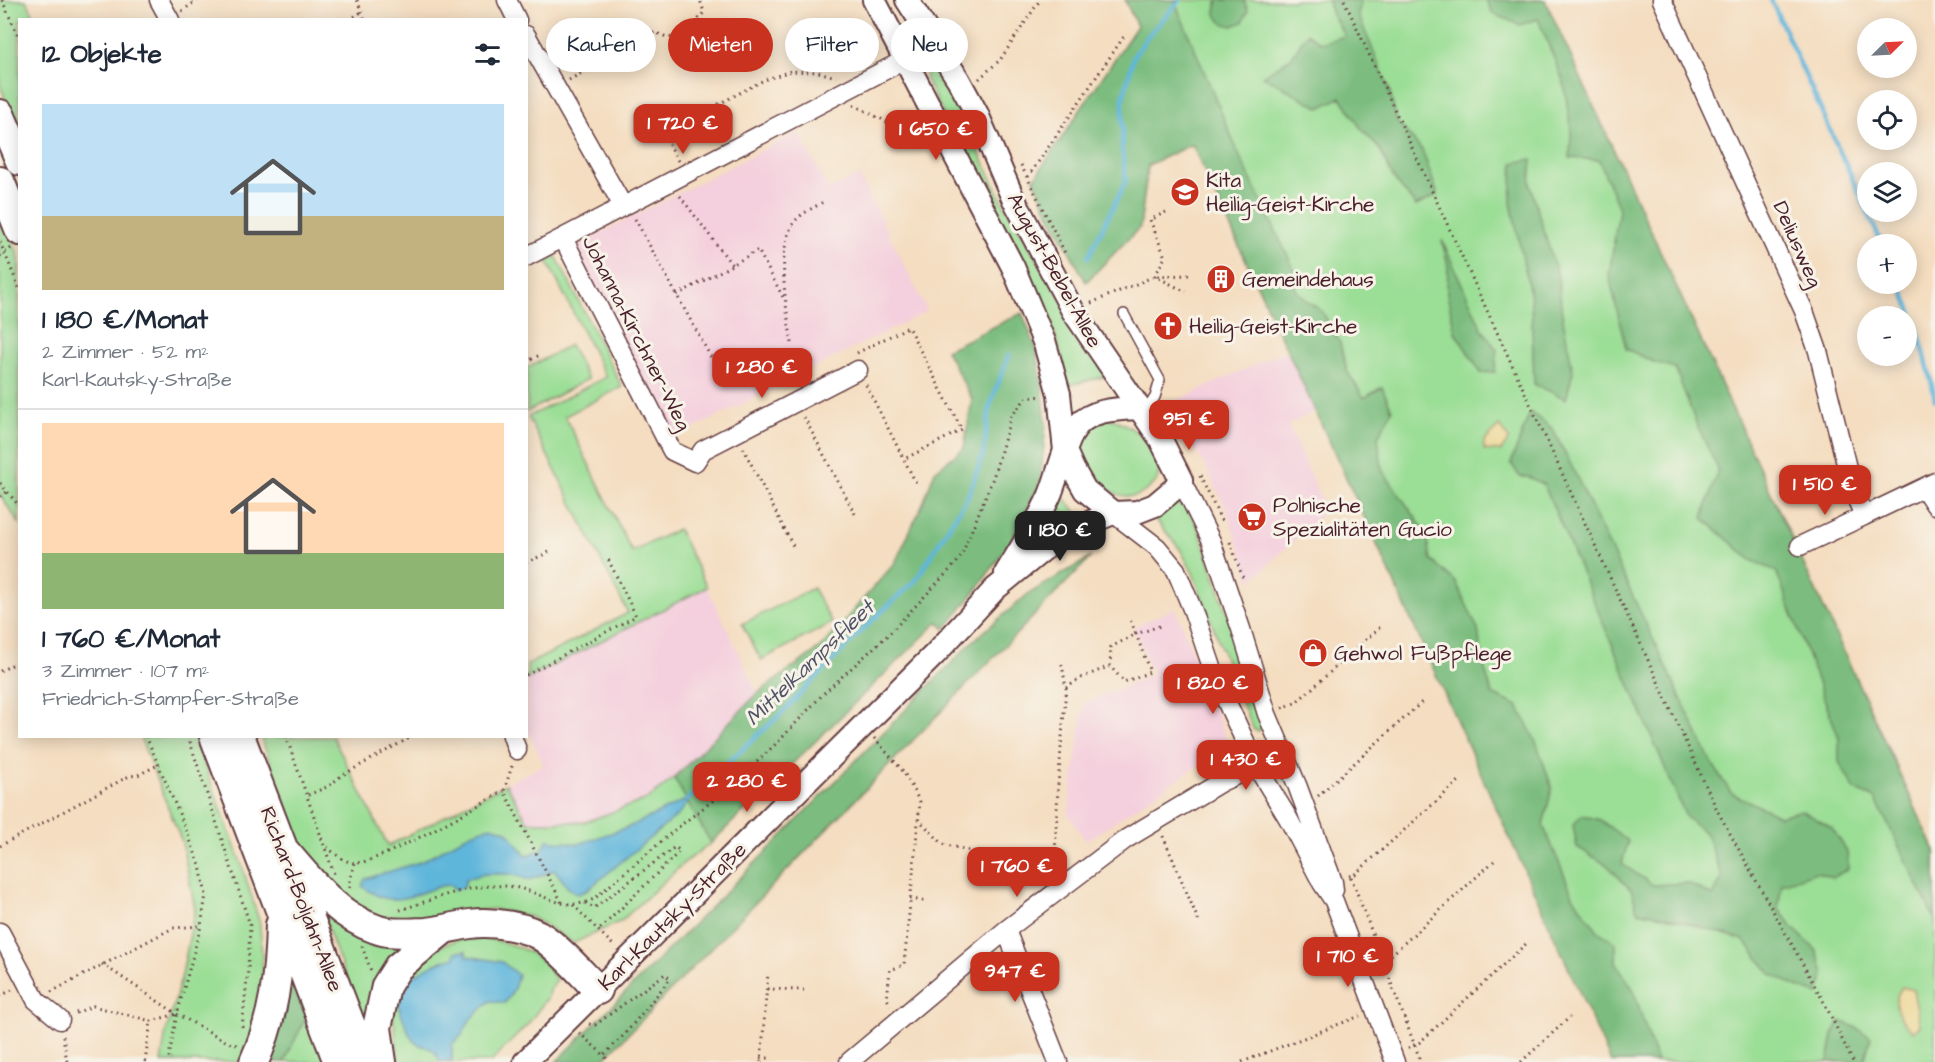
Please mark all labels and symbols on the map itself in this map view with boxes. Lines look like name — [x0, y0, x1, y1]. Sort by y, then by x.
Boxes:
north arrow — [1857, 18, 1917, 78]
pin: 1 720 € — [628, 104, 738, 155]
pin: 1 650 € — [881, 110, 991, 161]
place label: Kita Heilig-Geist-Kirche — [1206, 166, 1374, 221]
school or university icon: Kita Heilig-Geist-Kirche — [1169, 176, 1201, 208]
street label: August-Bebel-Allee — [998, 187, 1109, 354]
street label: Deliusweg — [1764, 196, 1830, 293]
street label: Johanna-Kirchner-Weg — [573, 231, 698, 437]
building icon: Gemeindehaus — [1205, 263, 1237, 295]
place label: Gemeindehaus — [1242, 265, 1374, 294]
church icon: Heilig-Geist-Kirche — [1152, 310, 1184, 342]
place label: Heilig-Geist-Kirche — [1189, 312, 1357, 343]
pin: 1 280 € — [707, 348, 817, 399]
pin: 951 € — [1147, 400, 1231, 451]
pin: 1 510 € — [1770, 465, 1880, 516]
place label: Polnische Spezialitäten Gucio — [1273, 491, 1452, 545]
supermarket icon: Polnische Spezialitäten Gucio — [1236, 501, 1268, 533]
pin: 1 180 € — [1005, 511, 1115, 562]
water label: Mittelkampsfleet — [738, 592, 883, 733]
shop icon: Gehwol Fußpflege — [1297, 637, 1329, 669]
place label: Gehwol Fußpflege — [1334, 639, 1512, 670]
pin: 1 820 € — [1158, 664, 1268, 715]
pin: 1 430 € — [1191, 740, 1301, 791]
pin: 2 280 € — [692, 762, 802, 813]
street label: Richard-Boljahn-Allee — [253, 802, 350, 996]
street label: Karl-Kautsky-Straße — [592, 836, 755, 999]
pin: 1 760 € — [962, 847, 1072, 898]
pin: 1 710 € — [1293, 937, 1403, 988]
pin: 947 € — [973, 952, 1057, 1003]

